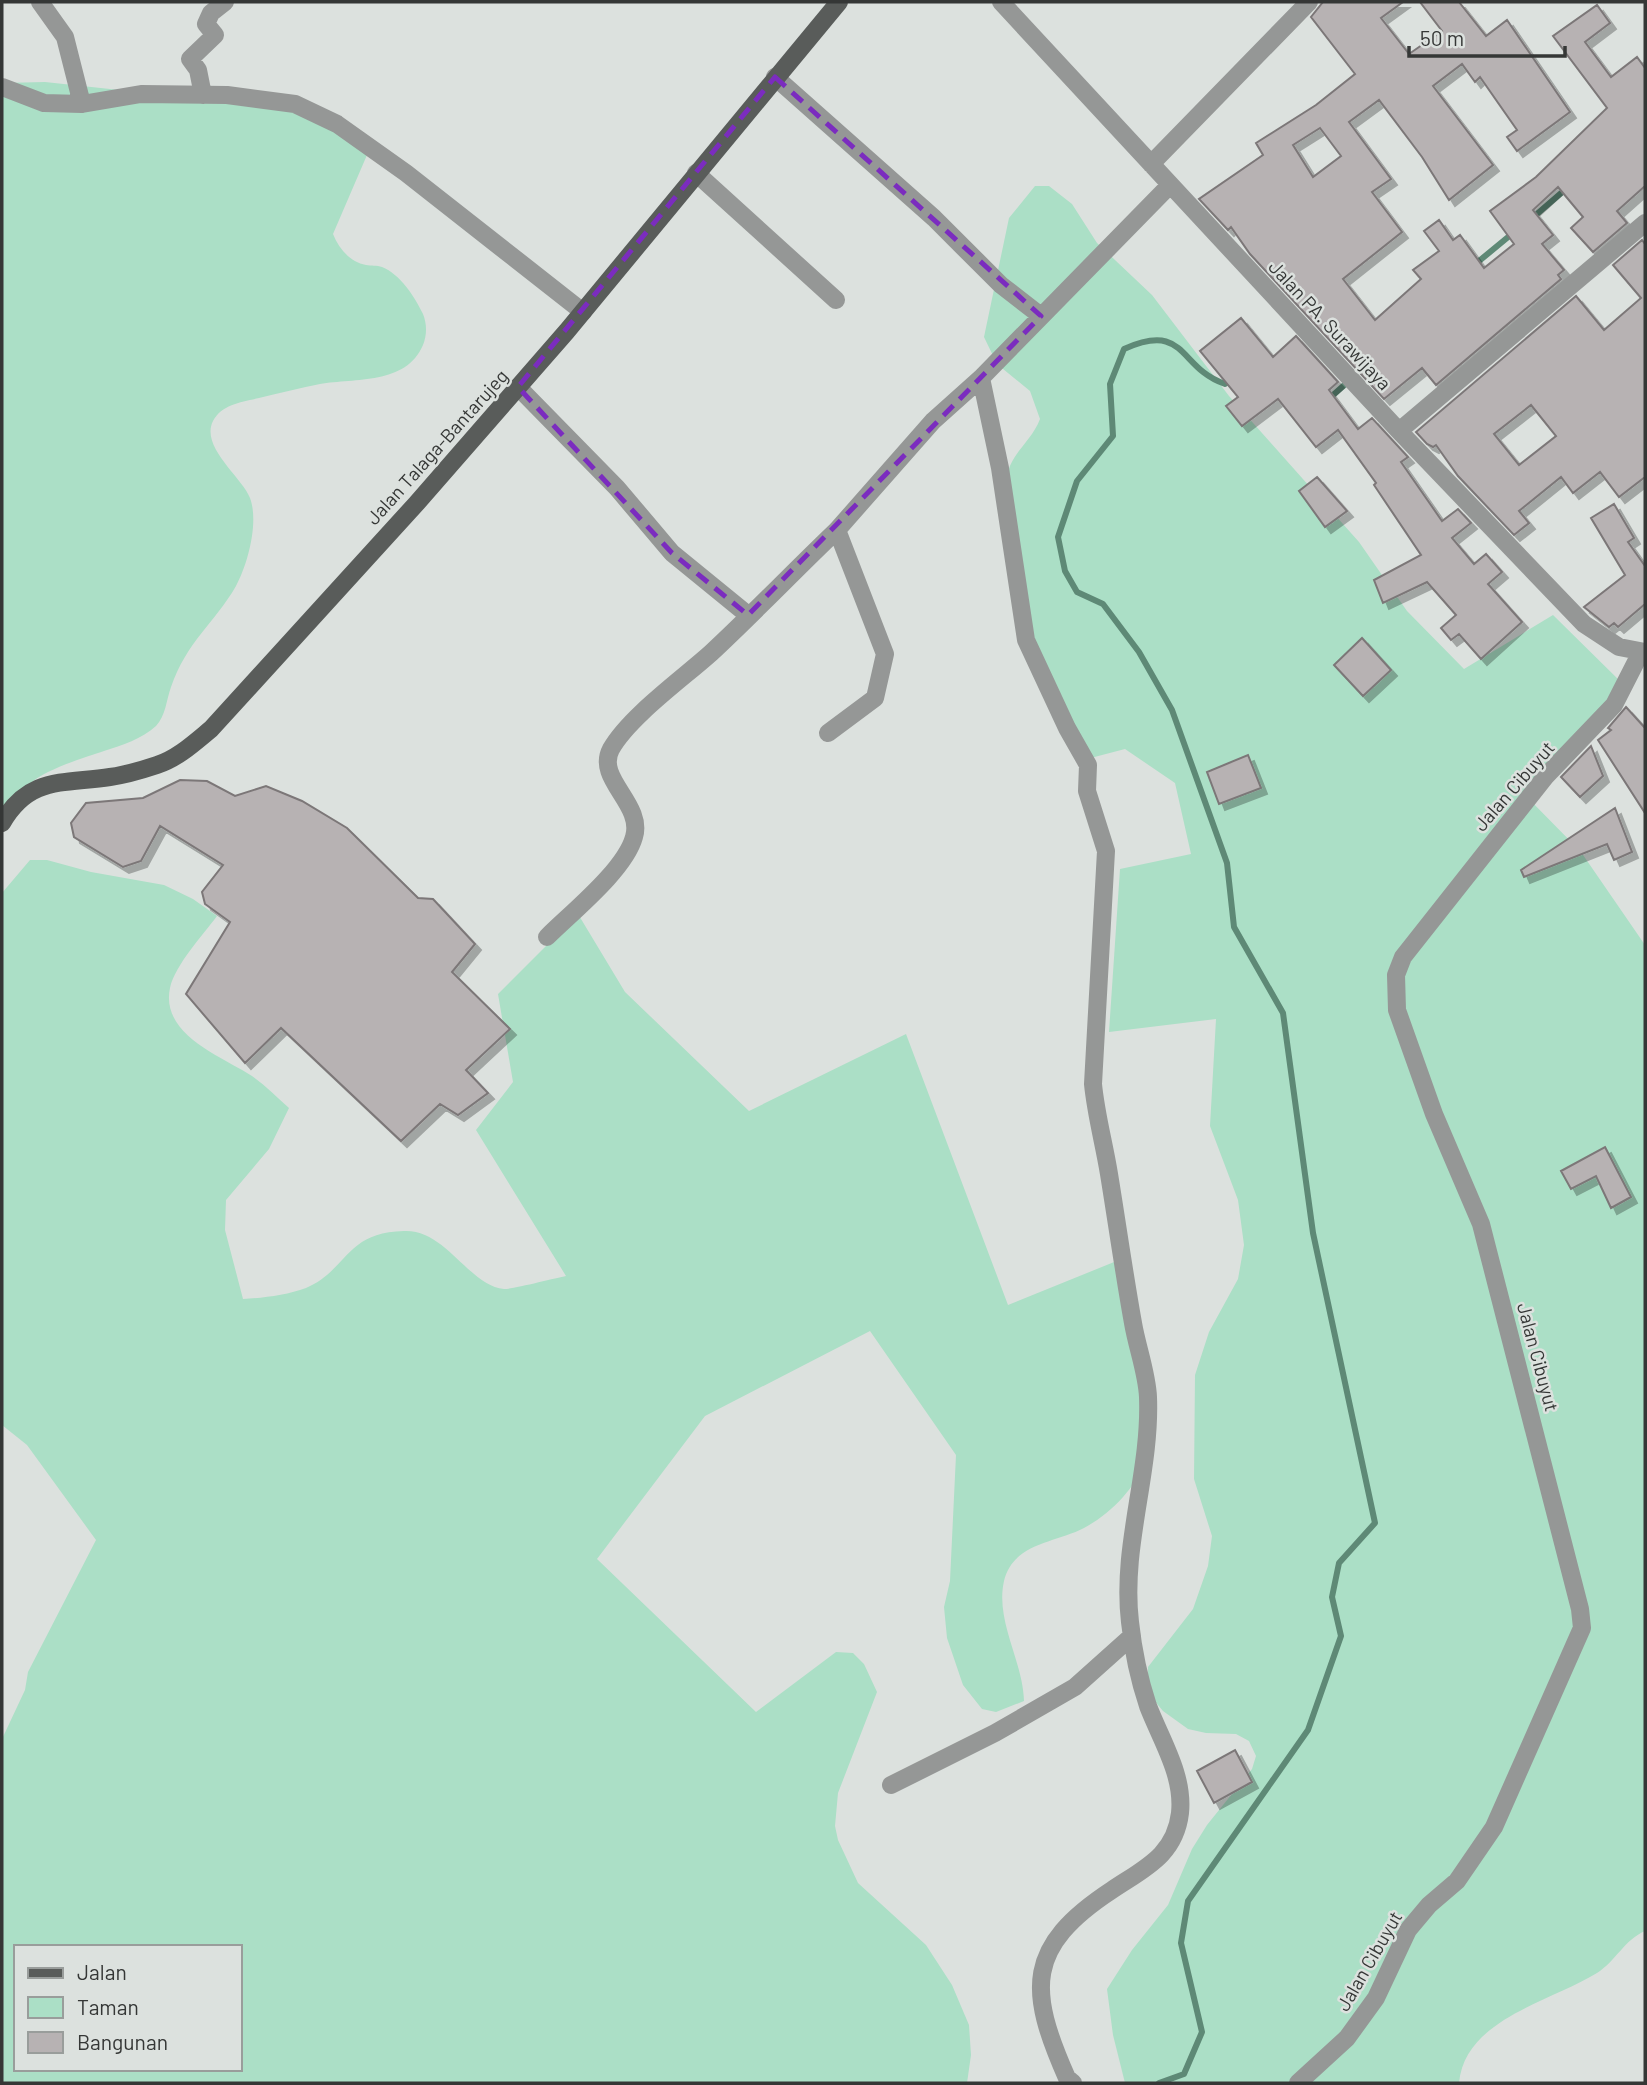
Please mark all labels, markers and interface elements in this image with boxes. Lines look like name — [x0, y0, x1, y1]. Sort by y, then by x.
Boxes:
scale bar — [1409, 14, 1565, 58]
text: 50 m — [1420, 25, 1464, 50]
street label: Jalan PA. Surawijaya — [1264, 255, 1396, 394]
street label: Jalan Talaga-Bantarujeg — [361, 364, 512, 529]
street label: Jalan Cibuyut — [1468, 736, 1559, 835]
street label: Jalan Cibuyut — [1513, 1300, 1564, 1414]
street label: Jalan Cibuyut — [1331, 1907, 1406, 2015]
legend — [14, 1945, 242, 2071]
text: Jalan — [77, 1959, 127, 1984]
text: Taman — [77, 1994, 139, 2019]
text: Bangunan — [77, 2029, 168, 2054]

